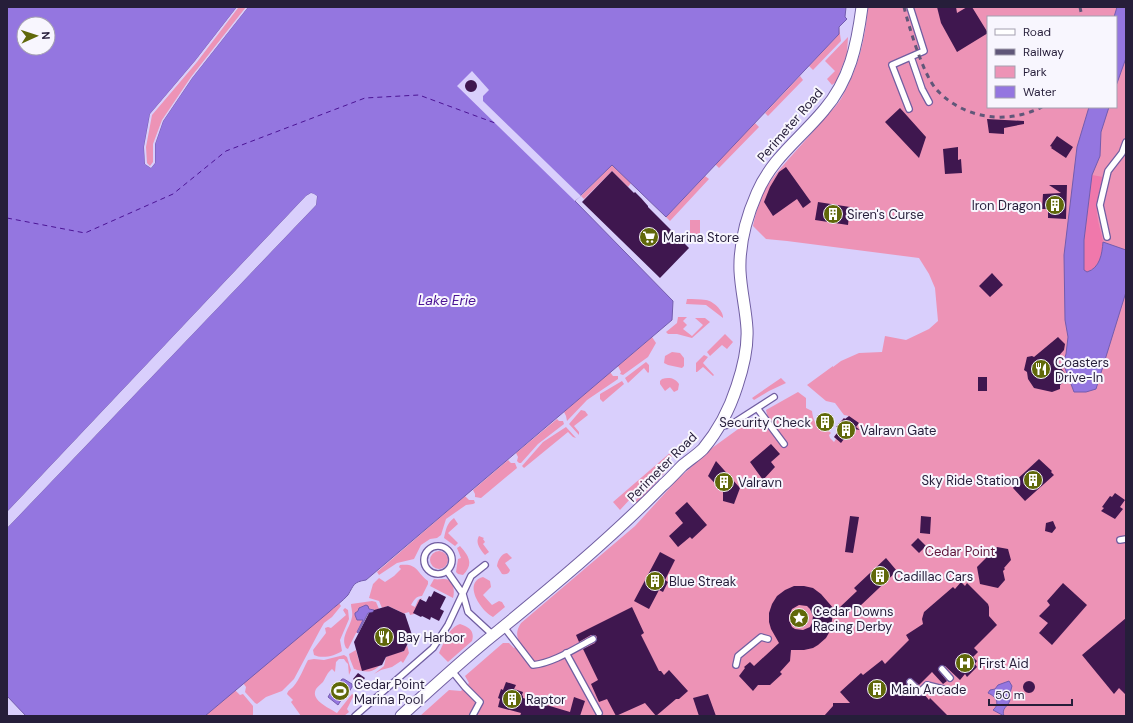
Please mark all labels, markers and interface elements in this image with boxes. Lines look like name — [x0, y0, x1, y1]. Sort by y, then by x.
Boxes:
north arrow — [16, 16, 56, 56]
legend — [987, 16, 1117, 108]
text: Road — [1023, 24, 1051, 40]
text: N — [39, 31, 53, 40]
text: Railway — [1023, 44, 1064, 60]
text: Park — [1023, 64, 1047, 80]
text: Water — [1023, 84, 1057, 100]
street label: Perimeter Road — [753, 85, 827, 165]
building icon: Iron Dragon — [1044, 194, 1066, 216]
place label: Iron Dragon — [972, 197, 1041, 214]
building icon: Siren's Curse — [822, 203, 844, 225]
place label: Siren's Curse — [847, 206, 924, 223]
supermarket icon: Marina Store — [638, 226, 660, 248]
place label: Marina Store — [663, 229, 739, 246]
water label: Lake Erie — [418, 291, 476, 309]
place label: Coasters Drive-In — [1055, 354, 1109, 386]
restaurant icon: Coasters Drive-In — [1030, 358, 1052, 380]
building icon: Security Check — [814, 411, 836, 433]
place label: Security Check — [719, 414, 811, 431]
building icon: Valravn Gate — [835, 419, 857, 441]
place label: Valravn Gate — [860, 422, 936, 439]
street label: Perimeter Road — [623, 428, 701, 506]
building icon: Sky Ride Station — [1022, 469, 1044, 491]
building icon: Valravn — [713, 471, 735, 493]
place label: Sky Ride Station — [921, 472, 1019, 489]
place label: Valravn — [738, 474, 782, 491]
park label: Cedar Point — [925, 543, 995, 560]
building icon: Cadillac Cars — [869, 565, 891, 587]
place label: Cadillac Cars — [894, 568, 973, 585]
building icon: Blue Streak — [644, 570, 666, 592]
place label: Blue Streak — [669, 573, 737, 590]
place label: Cedar Downs Racing Derby — [813, 603, 894, 635]
place icon: Cedar Downs Racing Derby — [788, 607, 810, 629]
restaurant icon: Bay Harbor — [373, 626, 395, 648]
place label: Bay Harbor — [398, 629, 465, 646]
hospital icon: First Aid — [954, 652, 976, 674]
place label: First Aid — [979, 655, 1029, 672]
place label: Cedar Point Marina Pool — [354, 676, 425, 708]
building icon: Main Arcade — [866, 678, 888, 700]
sports icon: Cedar Point Marina Pool — [329, 680, 351, 702]
place label: Main Arcade — [891, 681, 966, 698]
scale bar — [989, 681, 1072, 707]
text: 50 m — [995, 687, 1024, 703]
building icon: Raptor — [501, 688, 523, 710]
place label: Raptor — [526, 691, 566, 708]

